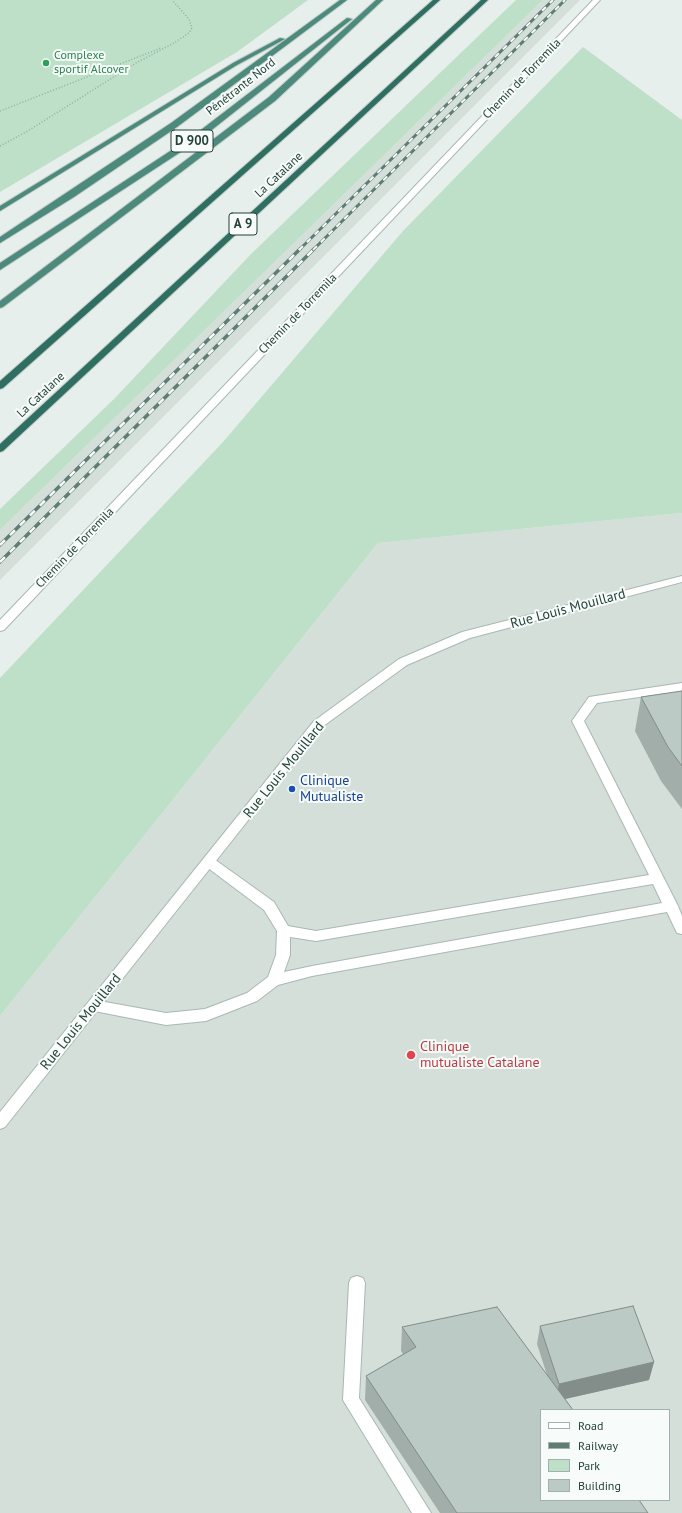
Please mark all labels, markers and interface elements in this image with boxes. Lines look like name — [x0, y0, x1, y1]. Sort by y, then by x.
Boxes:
street label: Chemin de Torremila — [480, 36, 564, 122]
place label: Complexe sportif Alcover — [54, 49, 129, 77]
street label: Pénétrante Nord — [203, 55, 279, 119]
marker: Complexe sportif Alcover — [41, 58, 51, 68]
road number: D 900 — [171, 130, 213, 152]
street label: La Catalane — [252, 149, 306, 201]
road number: A 9 — [229, 213, 257, 235]
street label: Chemin de Torremila — [256, 271, 340, 357]
street label: La Catalane — [14, 369, 68, 421]
street label: Chemin de Torremila — [33, 505, 117, 591]
street label: Rue Louis Mouillard — [508, 586, 628, 632]
street label: Rue Louis Mouillard — [240, 719, 328, 821]
place label: Clinique Mutualiste — [300, 773, 363, 806]
marker: Clinique Mutualiste — [287, 784, 297, 794]
street label: Rue Louis Mouillard — [37, 971, 125, 1073]
place label: Clinique mutualiste Catalane — [420, 1039, 540, 1072]
marker: Clinique mutualiste Catalane — [405, 1049, 417, 1061]
legend — [540, 1409, 670, 1501]
text: Road — [578, 1418, 603, 1433]
text: Railway — [578, 1438, 618, 1453]
text: Park — [578, 1458, 600, 1473]
text: Building — [578, 1478, 621, 1493]

